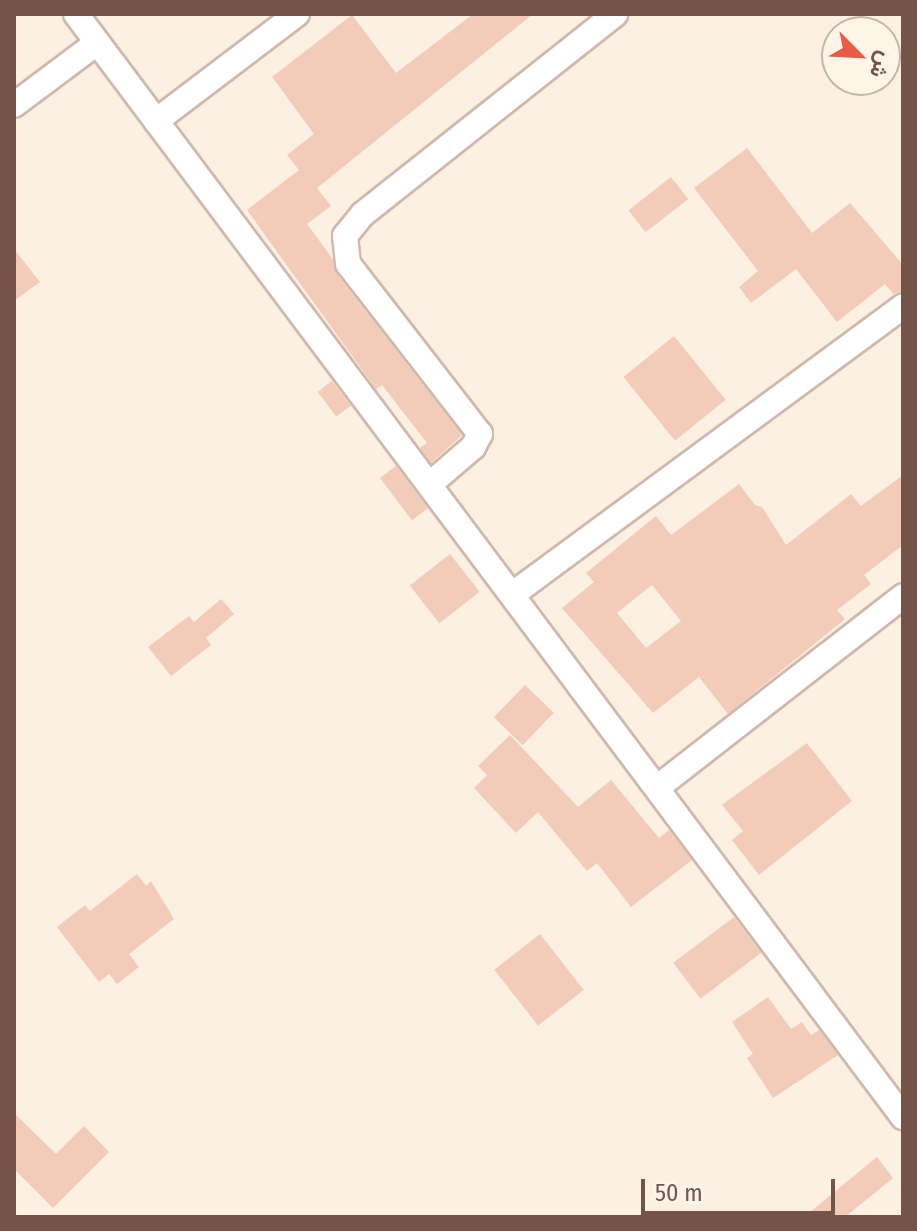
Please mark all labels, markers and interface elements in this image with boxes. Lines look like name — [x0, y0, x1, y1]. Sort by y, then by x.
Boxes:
north arrow — [821, 16, 901, 96]
text: ش — [864, 48, 899, 83]
scale bar — [645, 1163, 839, 1213]
text: 50 m — [655, 1179, 703, 1207]

